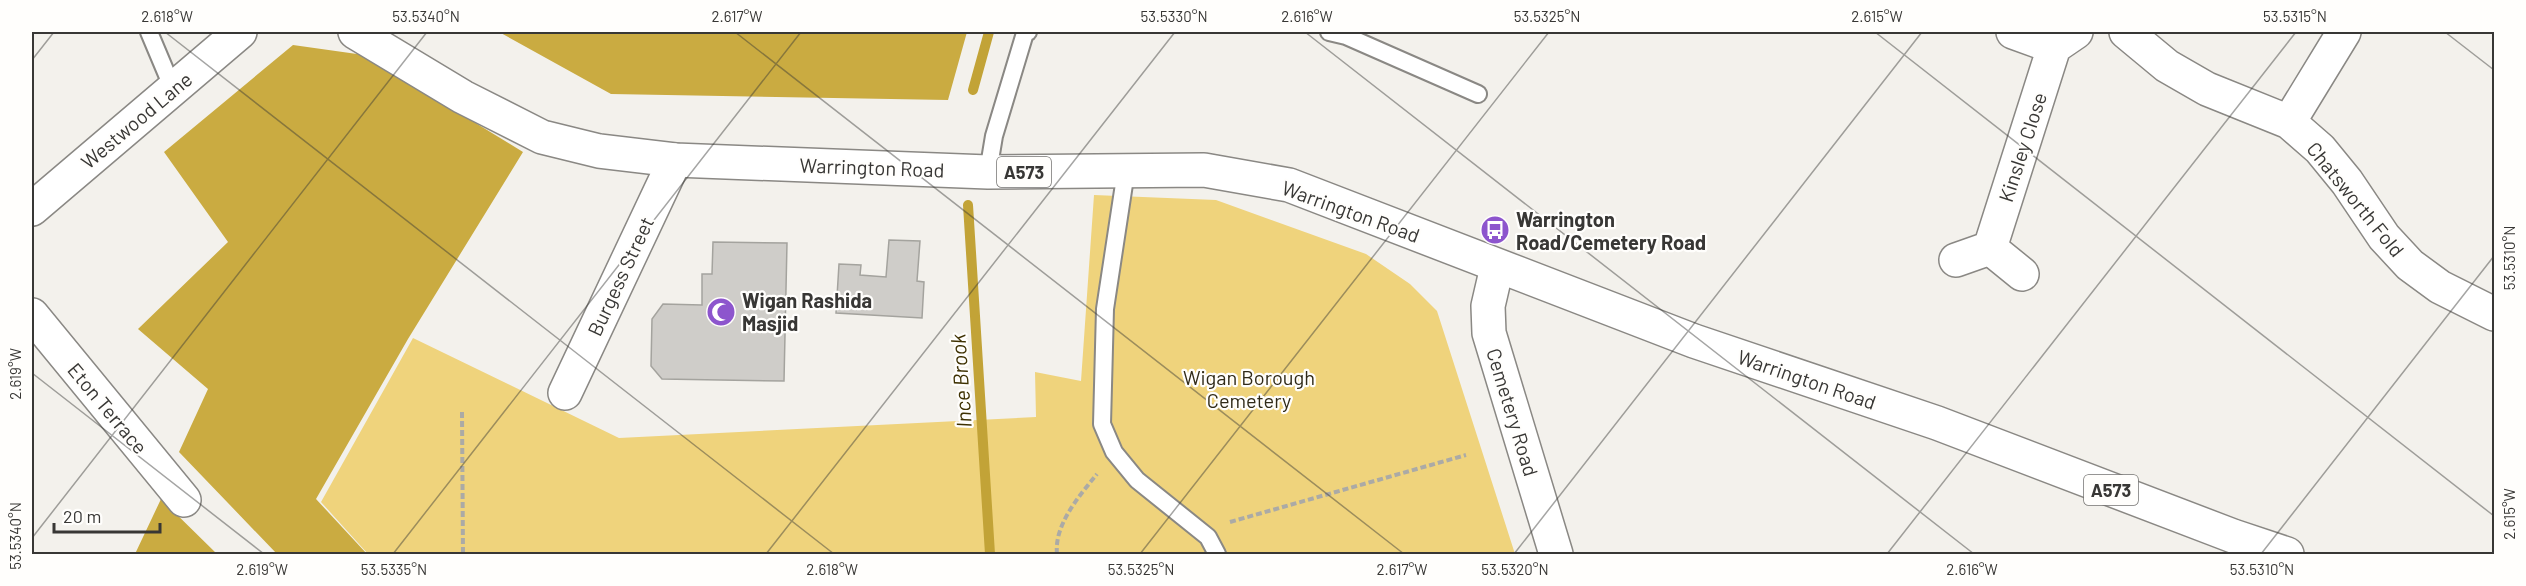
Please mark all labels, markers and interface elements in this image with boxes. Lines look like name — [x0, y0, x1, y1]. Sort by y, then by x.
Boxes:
text: 2.618°W — [141, 7, 193, 25]
text: 53.5340°N — [392, 7, 460, 25]
text: 2.617°W — [712, 7, 762, 25]
text: 53.5330°N — [1140, 7, 1208, 25]
text: 2.616°W — [1281, 7, 1333, 25]
text: 53.5325°N — [1514, 7, 1580, 25]
text: 2.615°W — [1851, 7, 1903, 25]
text: 53.5315°N — [2263, 7, 2327, 25]
street label: Westwood Lane — [76, 67, 196, 173]
street label: Kinsley Close — [1993, 89, 2051, 205]
street label: Chatsworth Fold — [2302, 137, 2410, 261]
street label: Warrington Road — [799, 152, 945, 182]
road number: A573 — [997, 157, 1051, 187]
street label: Warrington Road — [1279, 175, 1423, 247]
place label: Warrington Road/Cemetery Road — [1516, 207, 1706, 254]
street label: Burgess Street — [582, 213, 658, 339]
bus stop icon: Warrington Road/Cemetery Road — [1479, 214, 1511, 246]
text: 53.5310°N — [2500, 226, 2518, 290]
place label: Wigan Rashida Masjid — [742, 288, 872, 335]
mosque icon: Wigan Rashida Masjid — [705, 296, 737, 328]
water label: Ince Brook — [944, 332, 976, 429]
street label: Warrington Road — [1735, 344, 1879, 414]
street label: Cemetery Road — [1482, 345, 1544, 479]
text: 2.619°W — [6, 348, 24, 400]
street label: Eton Terrace — [63, 358, 153, 458]
park label: Wigan Borough Cemetery — [1183, 365, 1315, 412]
road number: A573 — [2084, 475, 2138, 505]
text: 2.615°W — [2500, 488, 2518, 540]
scale bar — [54, 496, 160, 534]
text: 53.5340°N — [6, 502, 24, 570]
text: 20 m — [63, 505, 101, 527]
text: 2.619°W — [236, 560, 288, 578]
text: 53.5335°N — [361, 560, 427, 578]
text: 2.618°W — [806, 560, 858, 578]
text: 53.5325°N — [1108, 560, 1174, 578]
text: 2.617°W — [1377, 560, 1427, 578]
text: 53.5320°N — [1481, 560, 1549, 578]
text: 2.616°W — [1946, 560, 1998, 578]
text: 53.5310°N — [2230, 560, 2294, 578]

